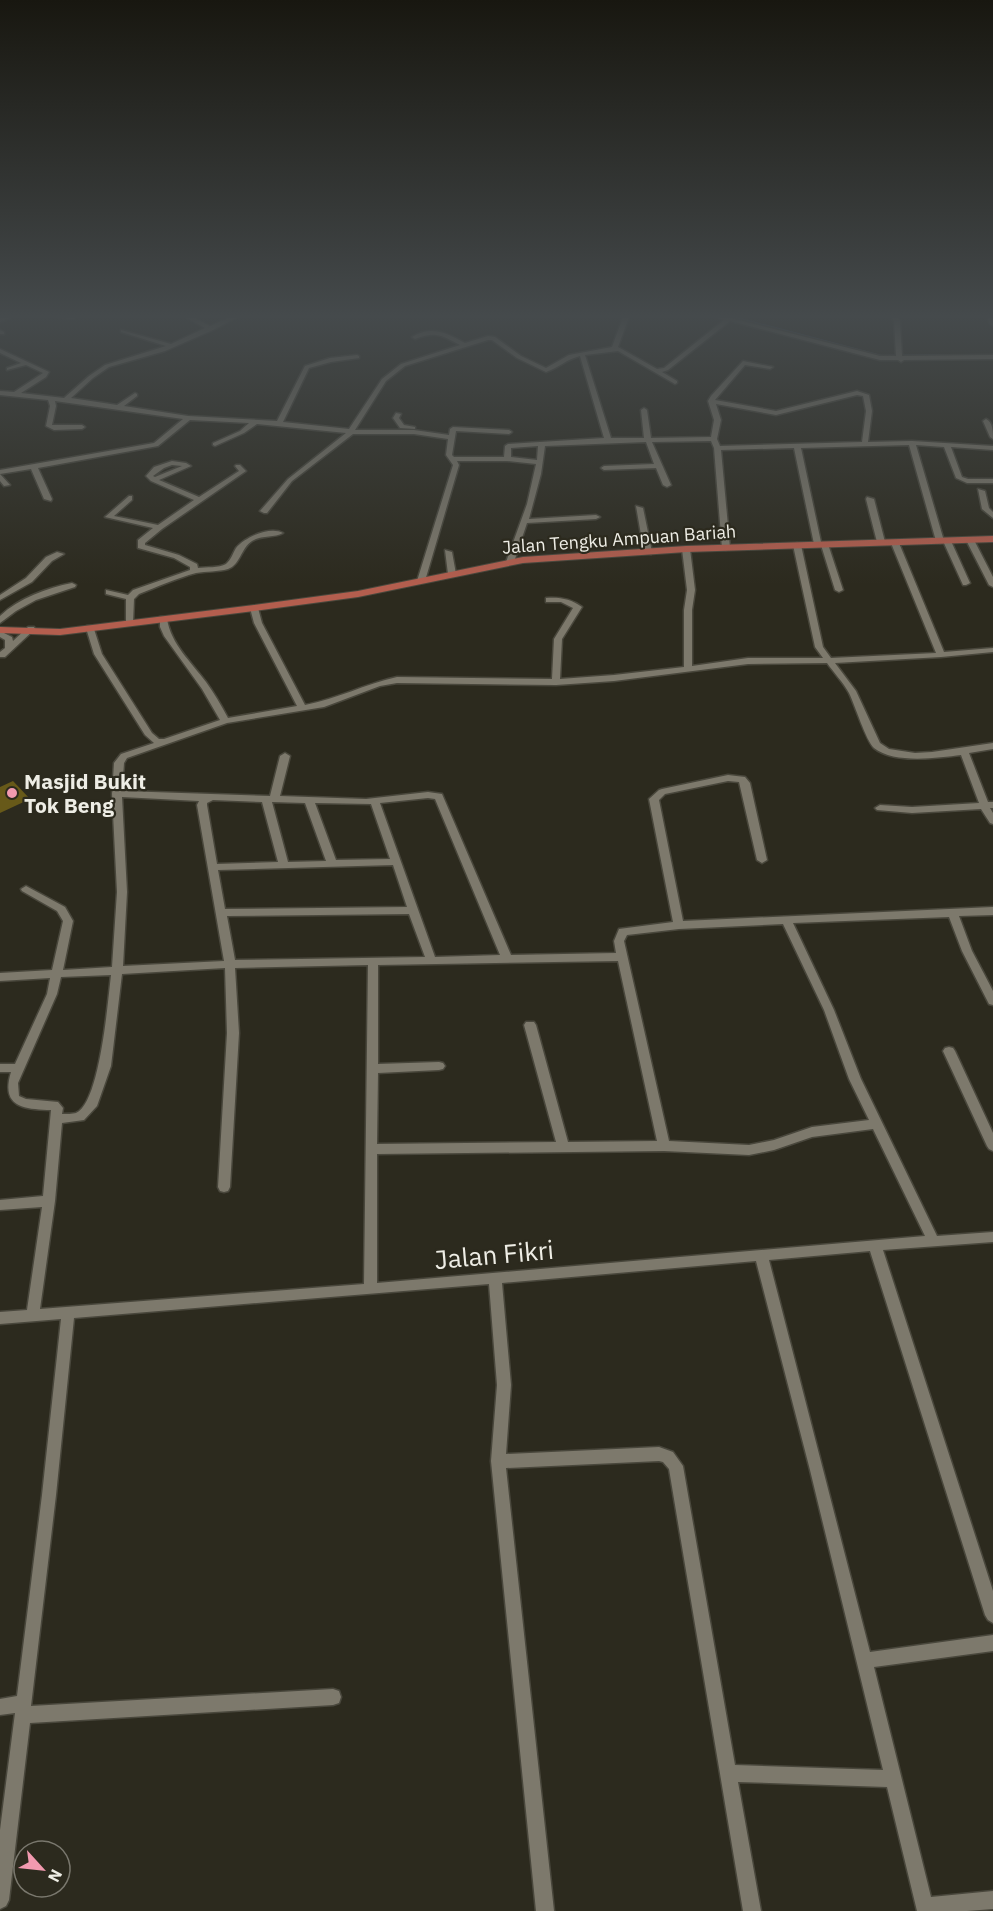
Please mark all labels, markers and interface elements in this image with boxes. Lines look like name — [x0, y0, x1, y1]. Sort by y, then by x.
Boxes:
street label: Jalan Tengku Ampuan Bariah — [501, 519, 737, 559]
place label: Masjid Bukit Tok Beng — [24, 767, 146, 819]
marker: Masjid Bukit Tok Beng — [5, 786, 19, 800]
street label: Jalan Fikri — [433, 1232, 555, 1276]
north arrow — [12, 1839, 72, 1899]
text: N — [44, 1866, 67, 1886]

